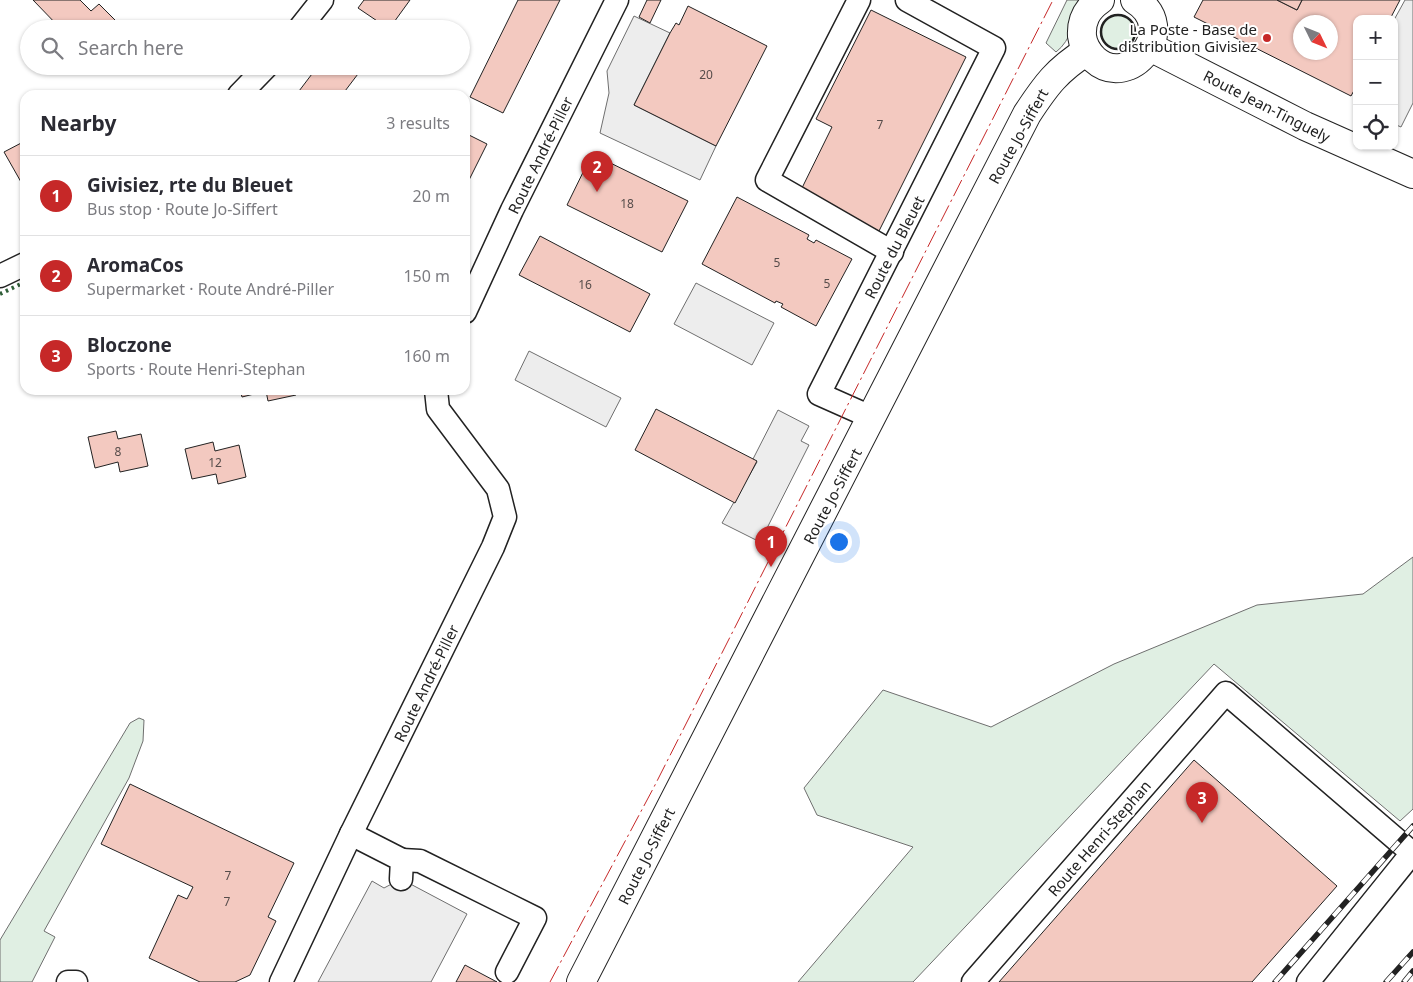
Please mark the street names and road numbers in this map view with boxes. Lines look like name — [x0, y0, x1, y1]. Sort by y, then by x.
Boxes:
street label: Route Jean-Tinguely — [1200, 65, 1334, 147]
street label: Route Jo-Siffert — [984, 84, 1053, 187]
street label: Route André-Piller — [503, 93, 577, 217]
street label: Route du Bleuet — [859, 192, 929, 302]
street label: Route Jo-Siffert — [798, 444, 866, 547]
street label: Route André-Piller — [389, 621, 463, 745]
street label: Route Henri-Stephan — [1043, 776, 1155, 900]
street label: Route Jo-Siffert — [613, 804, 679, 908]

